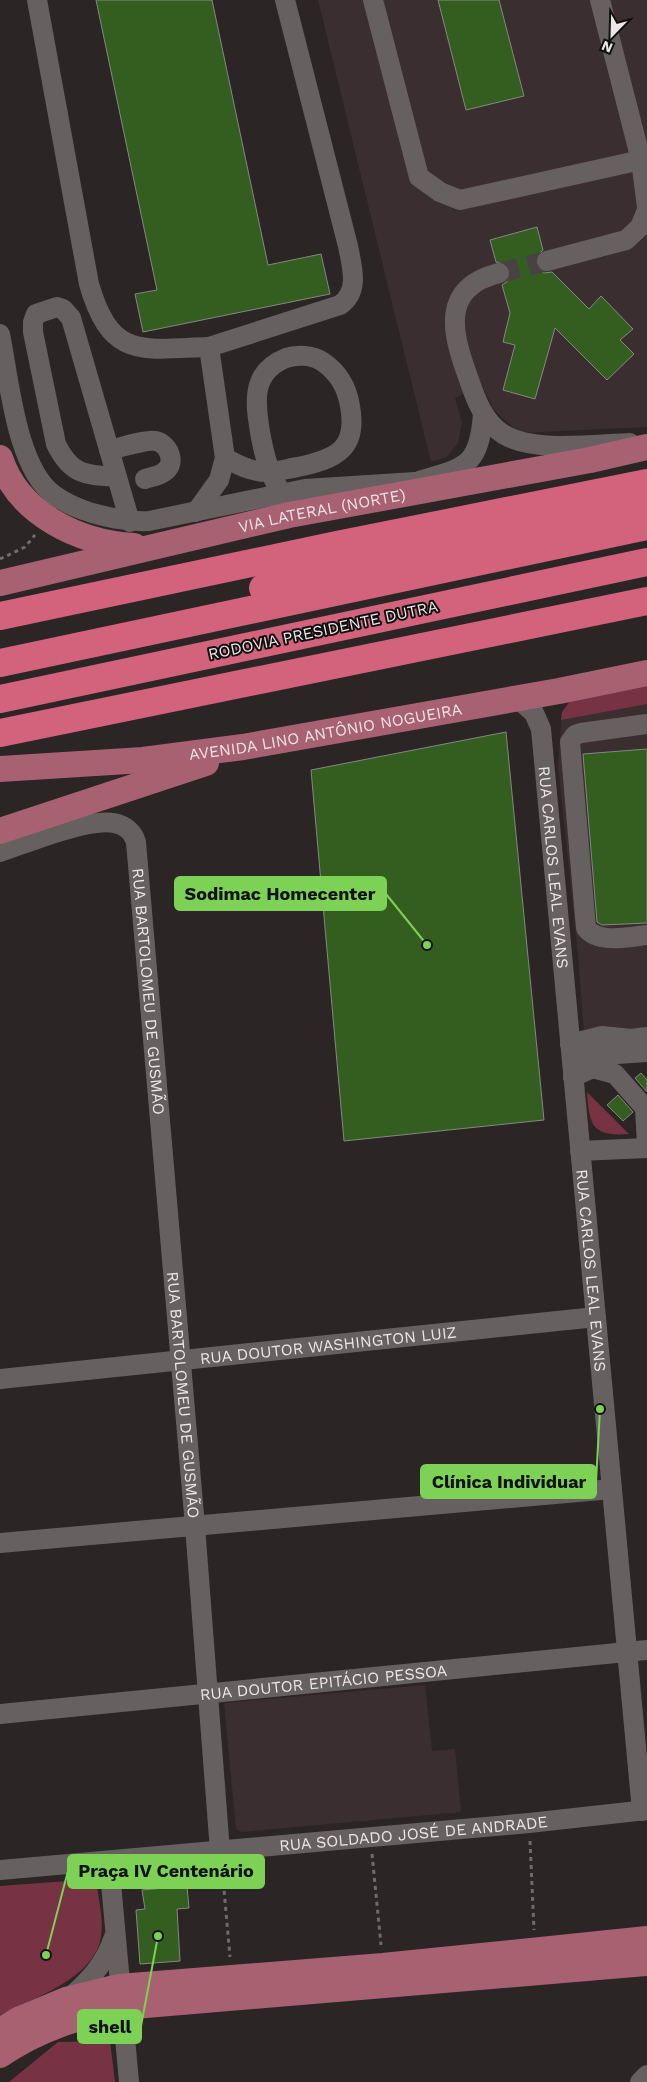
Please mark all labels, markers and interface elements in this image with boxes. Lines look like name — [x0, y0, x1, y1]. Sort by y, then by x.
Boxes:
north arrow — [587, 10, 637, 60]
text: N — [599, 38, 615, 56]
street label: VIA LATERAL (NORTE) — [236, 484, 407, 536]
street label: RODOVIA PRESIDENTE DUTRA — [206, 596, 440, 664]
street label: AVENIDA LINO ANTÔNIO NOGUEIRA — [188, 699, 464, 763]
street label: RUA CARLOS LEAL EVANS — [535, 765, 573, 969]
street label: RUA BARTOLOMEU DE GUSMÃO — [129, 867, 169, 1116]
callout: Sodimac Homecenter — [175, 877, 386, 910]
text: Sodimac Homecenter — [185, 883, 376, 904]
street label: RUA CARLOS LEAL EVANS — [573, 1168, 610, 1373]
street label: RUA BARTOLOMEU DE GUSMÃO — [164, 1271, 204, 1519]
street label: RUA DOUTOR WASHINGTON LUIZ — [199, 1322, 458, 1368]
callout: Clínica Individuar — [421, 1465, 596, 1498]
text: Clínica Individuar — [432, 1471, 587, 1492]
street label: RUA DOUTOR EPITÁCIO PESSOA — [199, 1660, 448, 1704]
street label: RUA SOLDADO JOSÉ DE ANDRADE — [278, 1812, 549, 1855]
callout: Praça IV Centenário — [68, 1855, 264, 1888]
text: Praça IV Centenário — [78, 1860, 254, 1881]
callout: shell — [78, 2010, 141, 2043]
text: shell — [89, 2016, 132, 2037]

